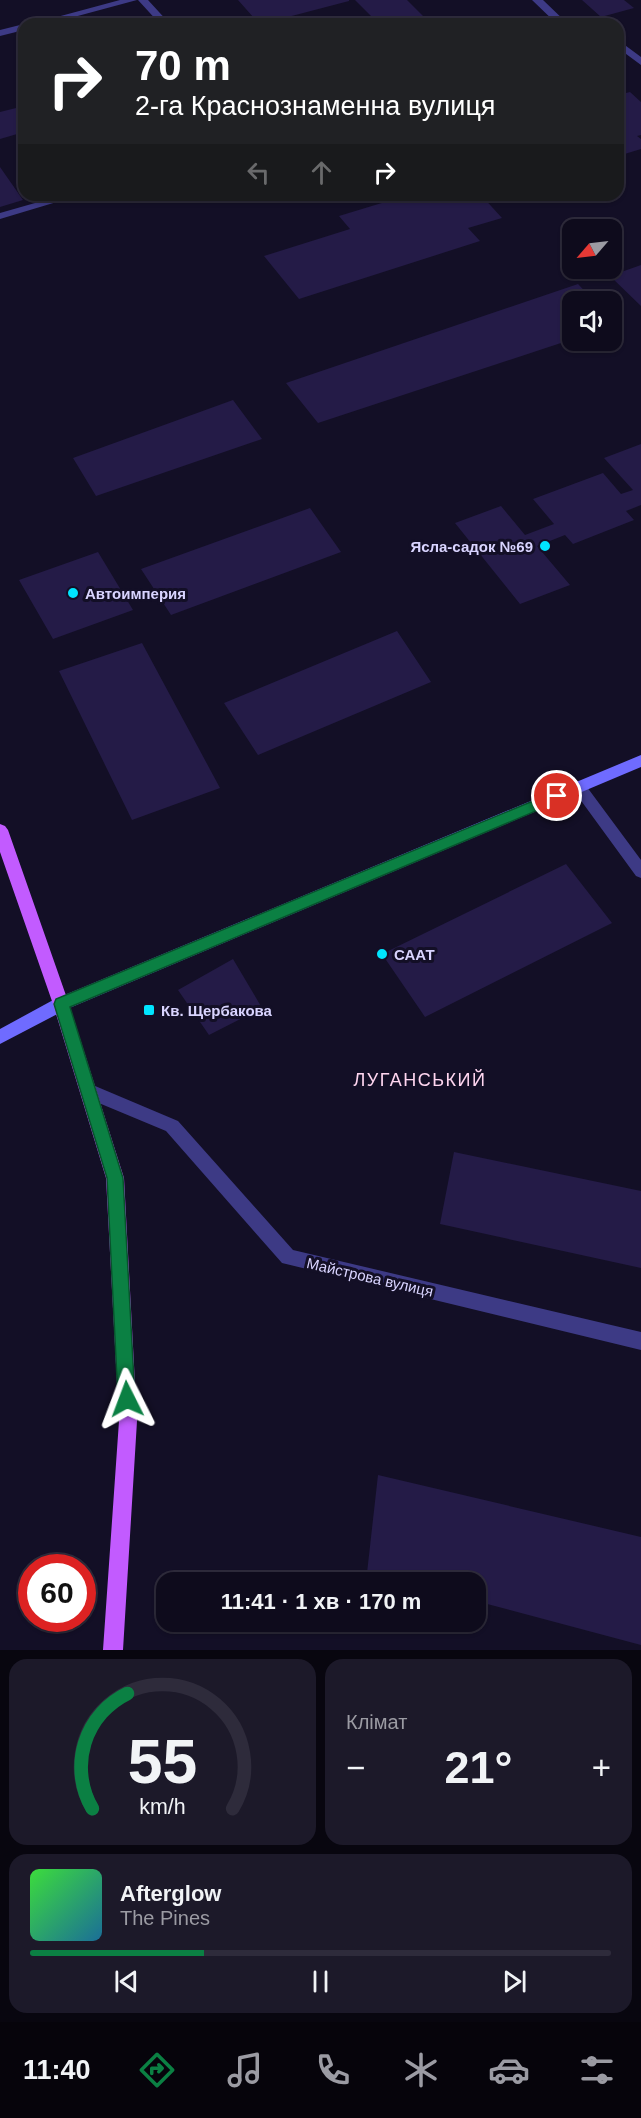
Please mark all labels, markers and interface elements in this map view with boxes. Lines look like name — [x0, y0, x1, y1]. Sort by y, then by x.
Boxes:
icon: right — [36, 42, 114, 120]
text: 70 m — [135, 42, 231, 89]
text: 2-га Краснознаменна вулиця — [135, 91, 495, 121]
icon: left — [242, 156, 275, 189]
icon: ahead — [305, 156, 338, 189]
icon: right — [368, 156, 401, 189]
north arrow — [562, 219, 622, 279]
map controls — [562, 219, 622, 351]
button: sound — [562, 291, 622, 351]
place label: Ясла-садок №69 — [410, 538, 533, 555]
marker: Ясла-садок №69 — [538, 539, 552, 553]
place label: Автоимперия — [85, 585, 186, 602]
marker: Автоимперия — [66, 586, 80, 600]
pin — [531, 770, 582, 821]
icon: arrive — [540, 779, 573, 812]
place label: СААТ — [394, 946, 435, 963]
marker: СААТ — [375, 947, 389, 961]
place label: Кв. Щербакова — [161, 1002, 273, 1019]
marker: Кв. Щербакова — [142, 1003, 156, 1017]
district label: ЛУГАНСЬКИЙ — [354, 1069, 486, 1090]
street label: Майстрова вулиця — [305, 1254, 435, 1300]
position arrow — [95, 1367, 159, 1431]
speed limit sign: 60 — [18, 1554, 96, 1632]
text: 11:41 · 1 хв · 170 m — [221, 1589, 421, 1614]
text: Клімат — [346, 1711, 407, 1733]
text: 55 — [128, 1727, 197, 1796]
text: 21° — [444, 1742, 513, 1793]
text: − — [346, 1749, 365, 1786]
text: + — [592, 1749, 611, 1786]
text: km/h — [139, 1795, 186, 1819]
text: Afterglow — [120, 1881, 221, 1906]
text: The Pines — [120, 1907, 210, 1929]
icon: previous — [110, 1965, 143, 1998]
icon: pause — [304, 1965, 337, 1998]
icon: next — [498, 1965, 531, 1998]
icon: directions — [136, 2049, 178, 2091]
icon: music — [224, 2049, 266, 2091]
icon: phone — [312, 2049, 354, 2091]
icon: climate — [400, 2049, 442, 2091]
icon: car — [488, 2049, 530, 2091]
icon: filters — [576, 2049, 618, 2091]
text: 11:40 — [23, 2055, 91, 2085]

